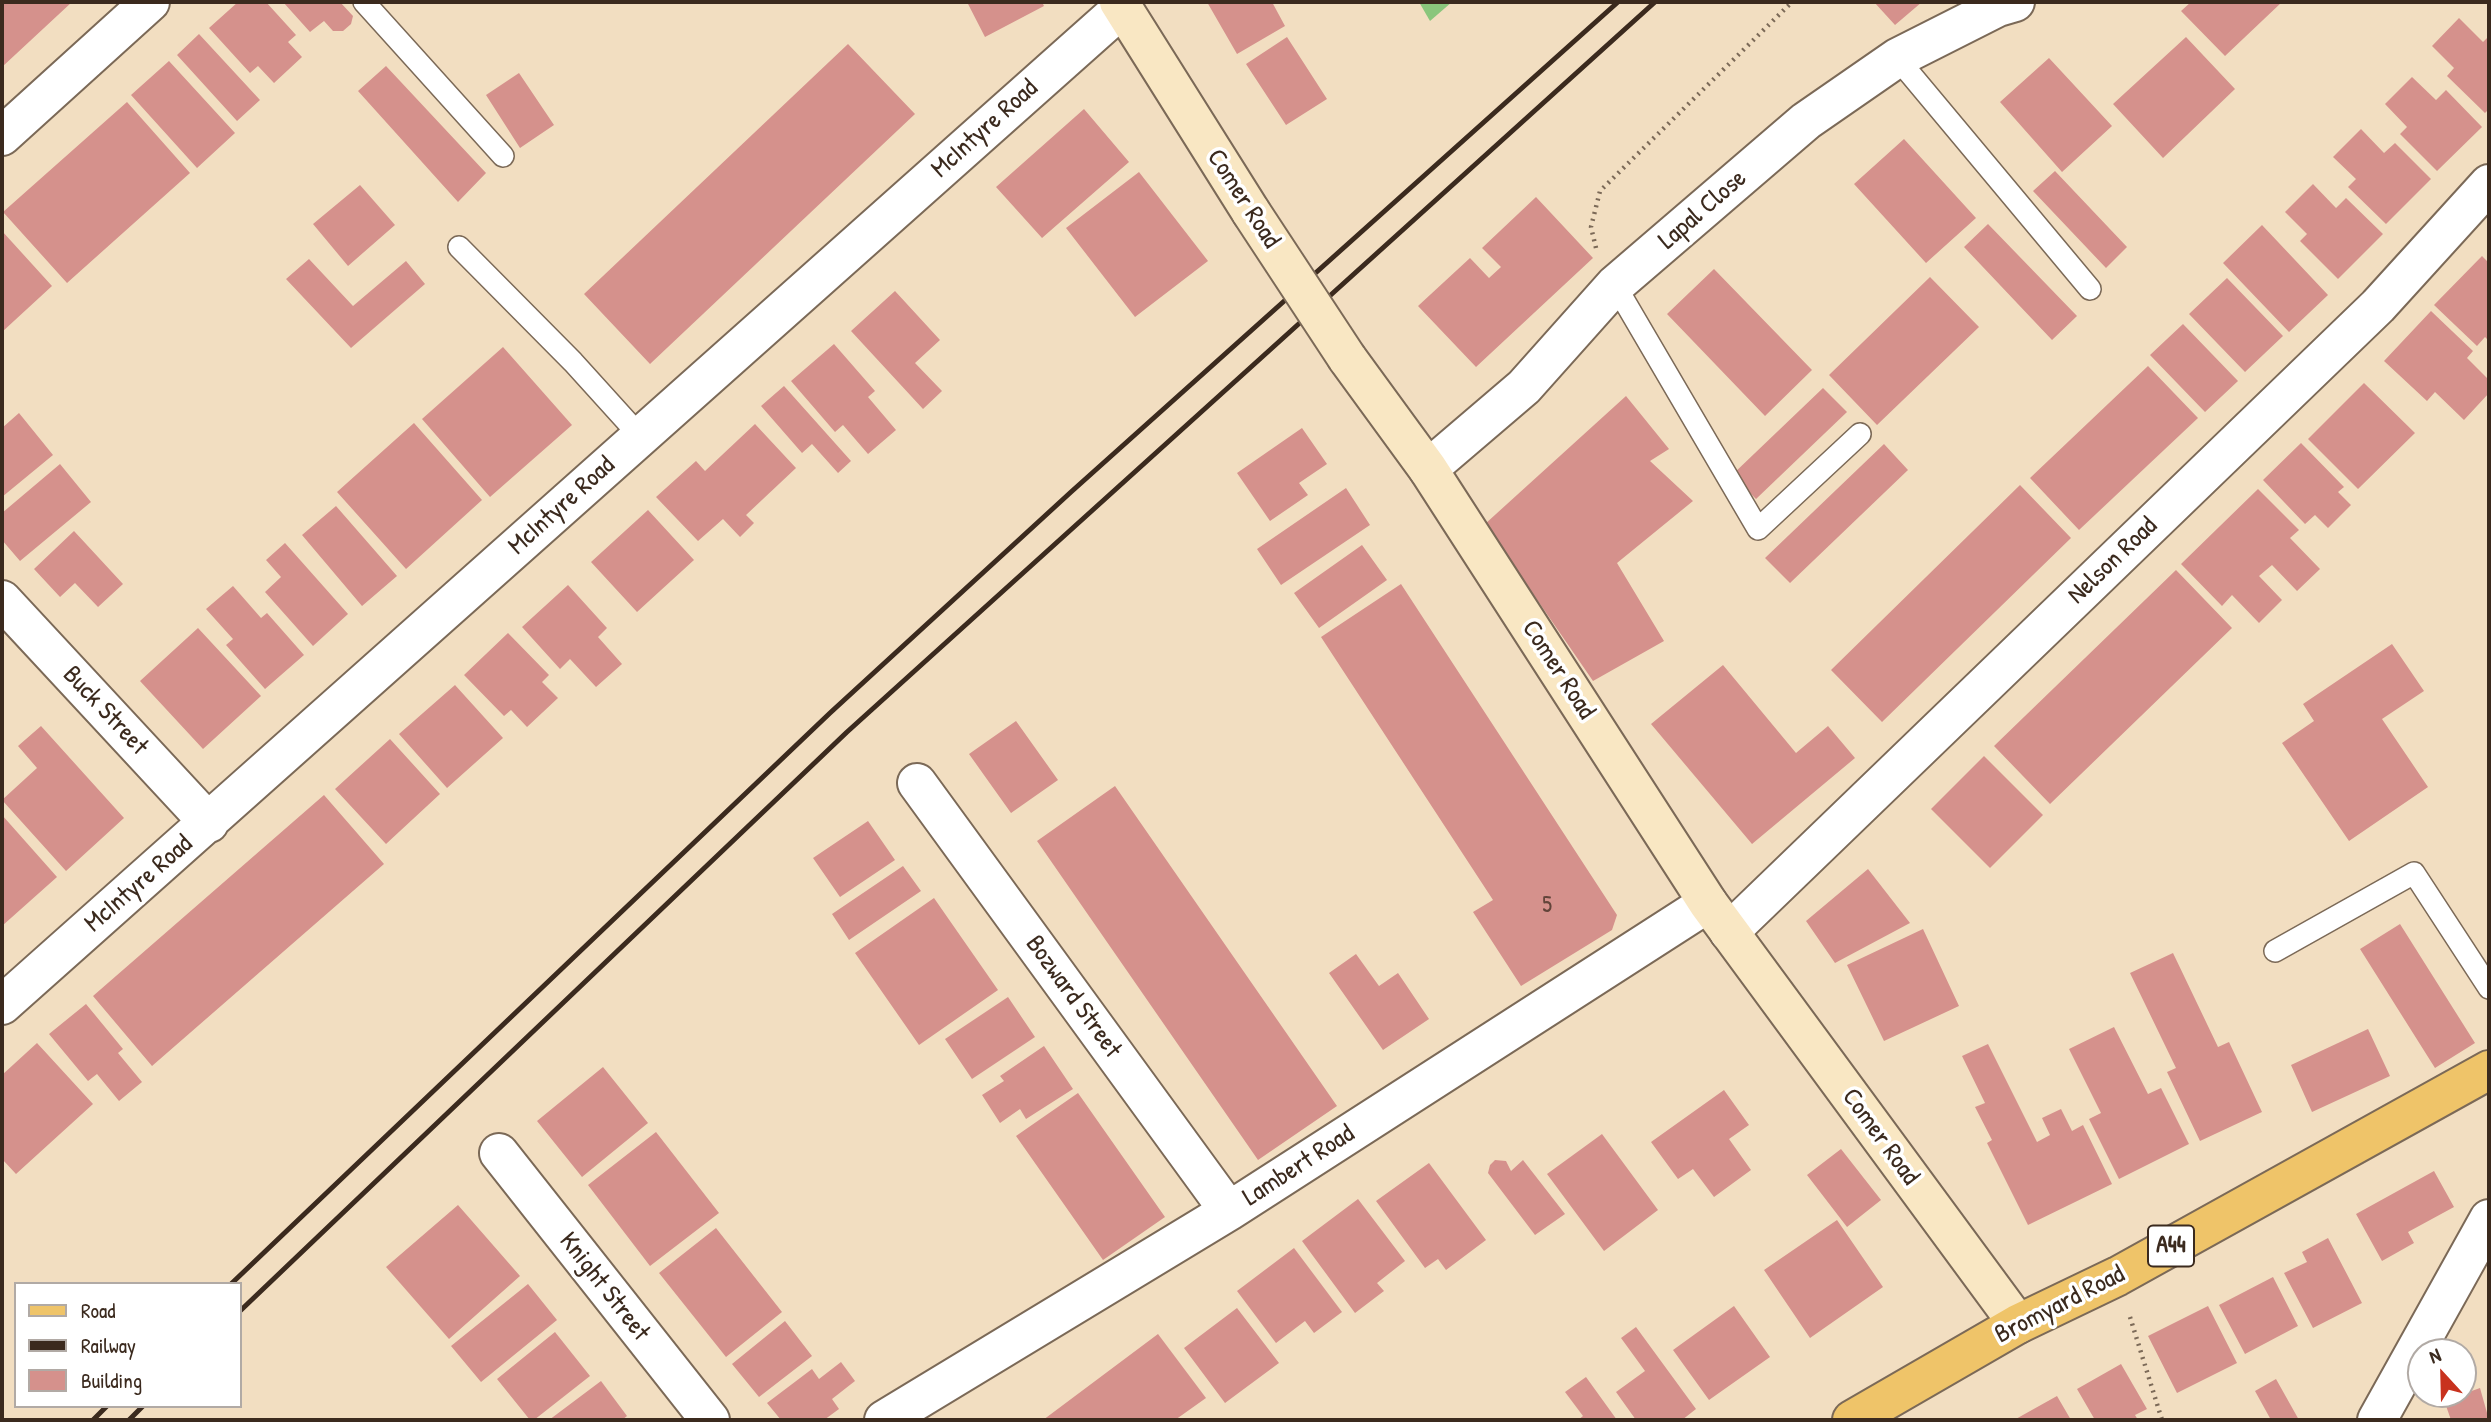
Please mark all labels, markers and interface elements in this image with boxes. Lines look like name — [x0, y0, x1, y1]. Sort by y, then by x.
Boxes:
street label: McIntyre Road — [925, 73, 1045, 185]
street label: Comer Road — [1200, 144, 1286, 254]
street label: Lapal Close — [1653, 163, 1753, 257]
street label: McIntyre Road — [502, 450, 622, 562]
street label: Nelson Road — [2062, 511, 2164, 611]
street label: Comer Road — [1515, 615, 1601, 725]
street label: Buck Street — [56, 660, 154, 762]
street label: McIntyre Road — [79, 829, 199, 939]
house number: 5 — [1542, 892, 1552, 920]
street label: Bozward Street — [1018, 930, 1128, 1064]
street label: Comer Road — [1835, 1083, 1925, 1191]
street label: Lambert Road — [1238, 1119, 1360, 1213]
road number: A44 — [2148, 1226, 2194, 1266]
street label: Knight Street — [552, 1227, 656, 1347]
street label: Bromyard Road — [1990, 1259, 2130, 1351]
legend — [14, 1282, 242, 1408]
text: Road — [81, 1296, 115, 1325]
text: Railway — [81, 1331, 136, 1360]
north arrow — [2407, 1338, 2477, 1408]
text: N — [2425, 1341, 2444, 1369]
text: Building — [81, 1366, 142, 1395]

